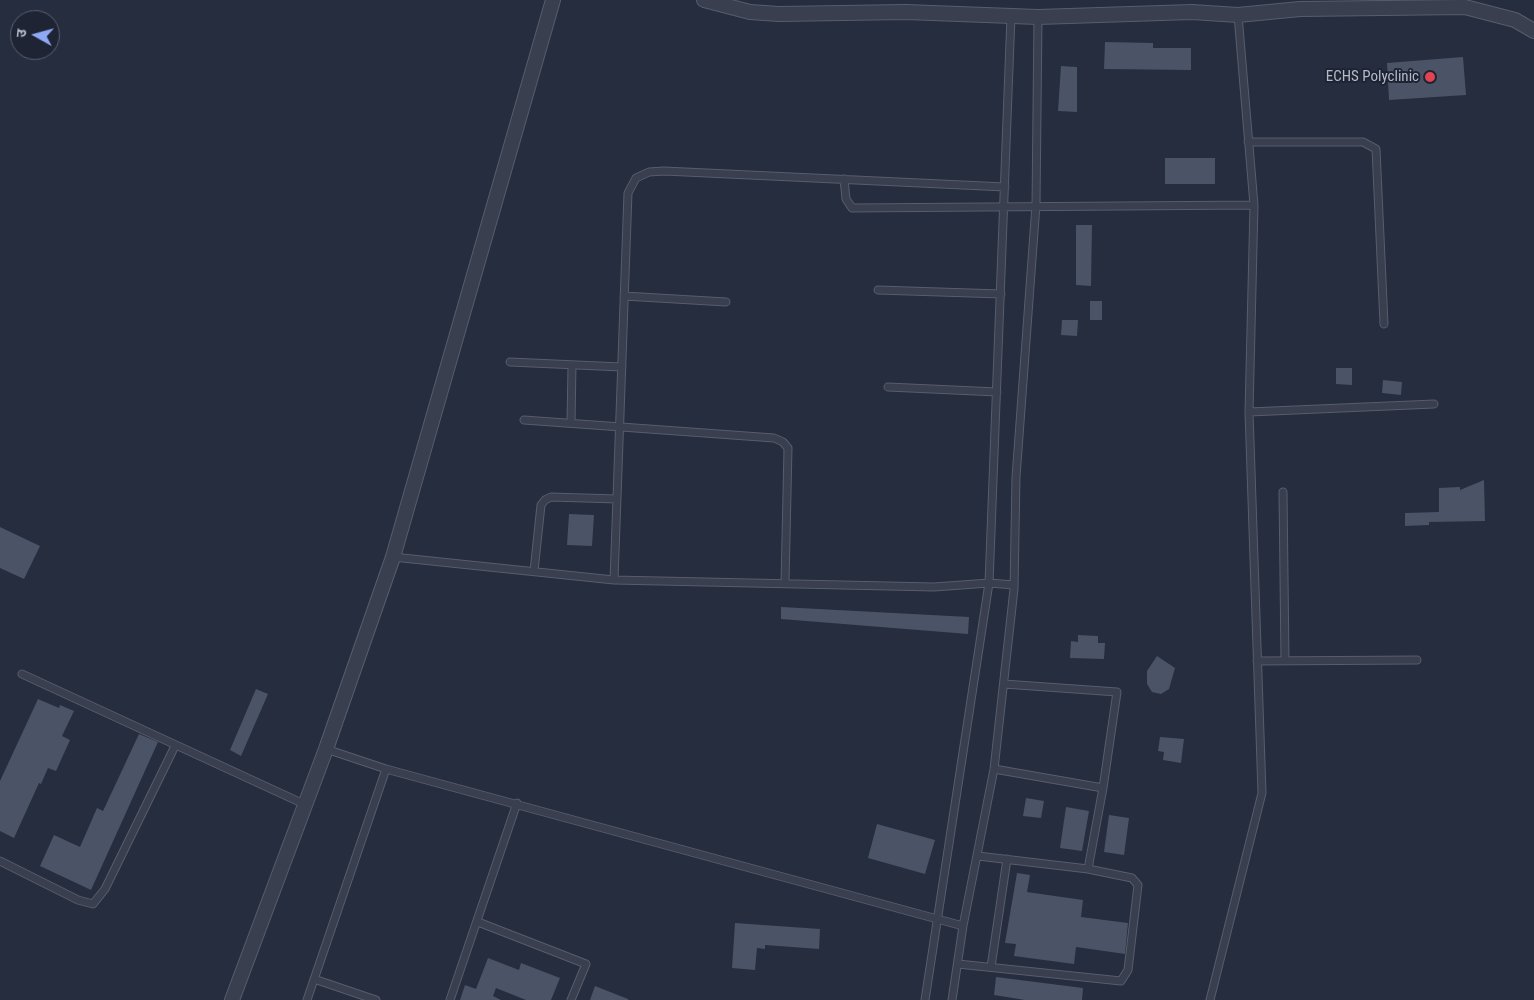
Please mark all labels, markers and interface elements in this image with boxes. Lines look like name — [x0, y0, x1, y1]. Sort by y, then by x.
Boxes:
north arrow — [10, 10, 60, 60]
text: उ — [13, 28, 30, 38]
place label: ECHS Polyclinic — [1326, 68, 1419, 86]
marker: ECHS Polyclinic — [1423, 70, 1437, 84]

